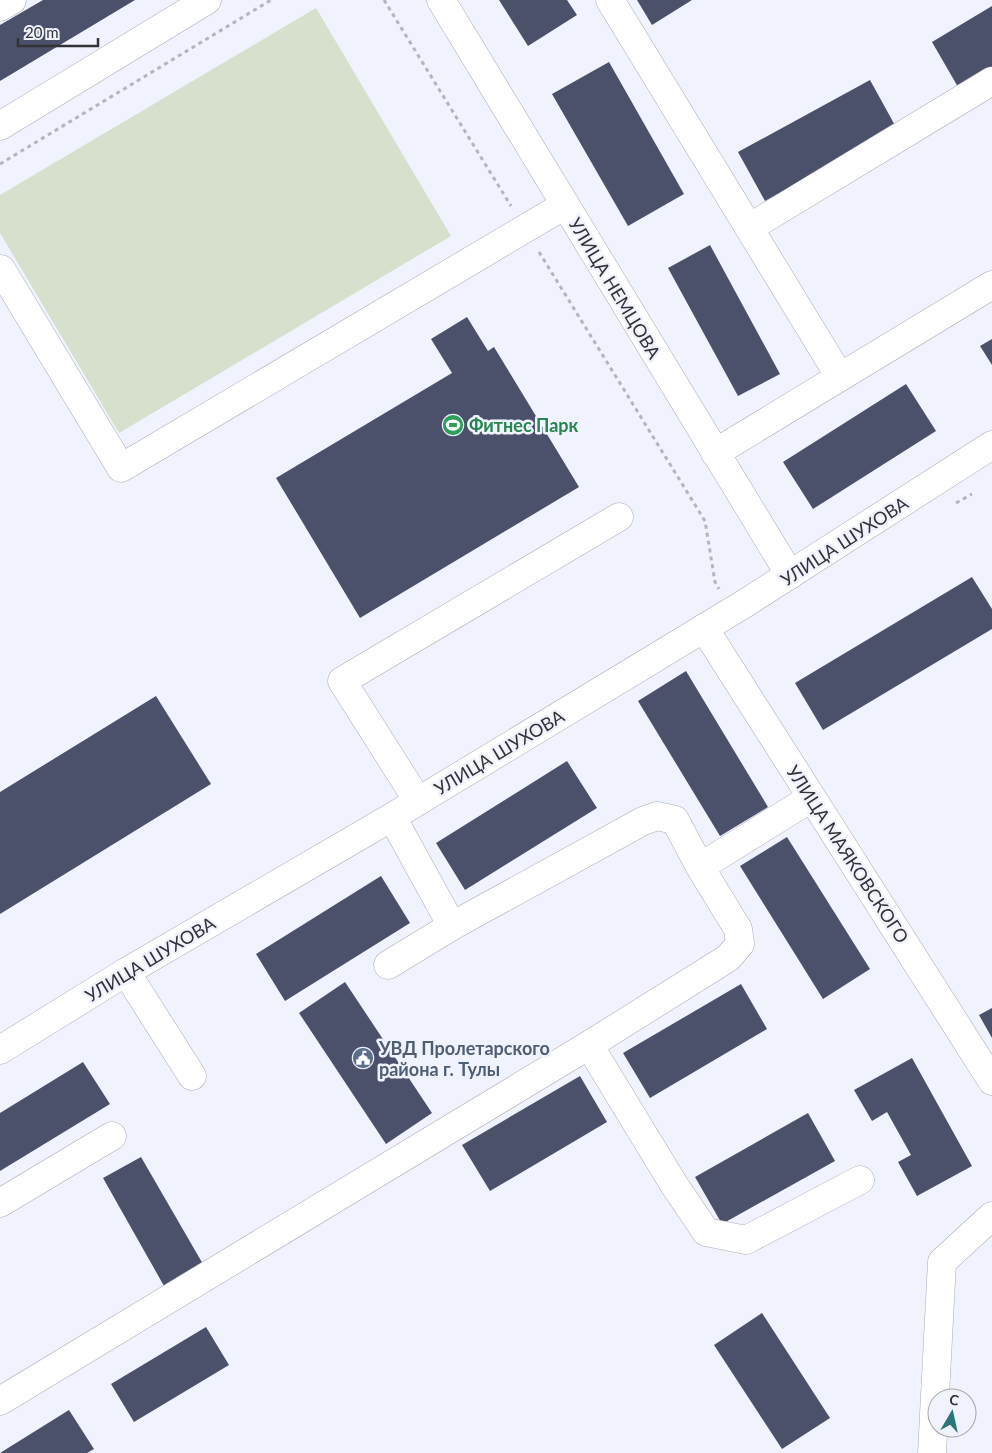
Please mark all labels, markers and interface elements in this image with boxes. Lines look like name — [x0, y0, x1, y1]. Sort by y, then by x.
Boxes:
scale bar — [18, 15, 98, 47]
text: 20 m — [25, 23, 59, 41]
street label: УЛИЦА НЕМЦОВА — [564, 214, 666, 363]
sports icon: Фитнес Парк — [441, 413, 465, 437]
place label: Фитнес Парк — [469, 414, 579, 436]
street label: УЛИЦА ШУХОВА — [776, 491, 913, 590]
street label: УЛИЦА ШУХОВА — [430, 704, 569, 799]
street label: УЛИЦА МАЯКОВСКОГО — [782, 761, 914, 947]
street label: УЛИЦА ШУХОВА — [81, 911, 220, 1006]
place label: УВД Пролетарского района г. Тулы — [378, 1037, 550, 1080]
public building icon: УВД Пролетарского района г. Тулы — [351, 1046, 375, 1070]
north arrow — [927, 1388, 977, 1438]
text: С — [948, 1391, 961, 1409]

